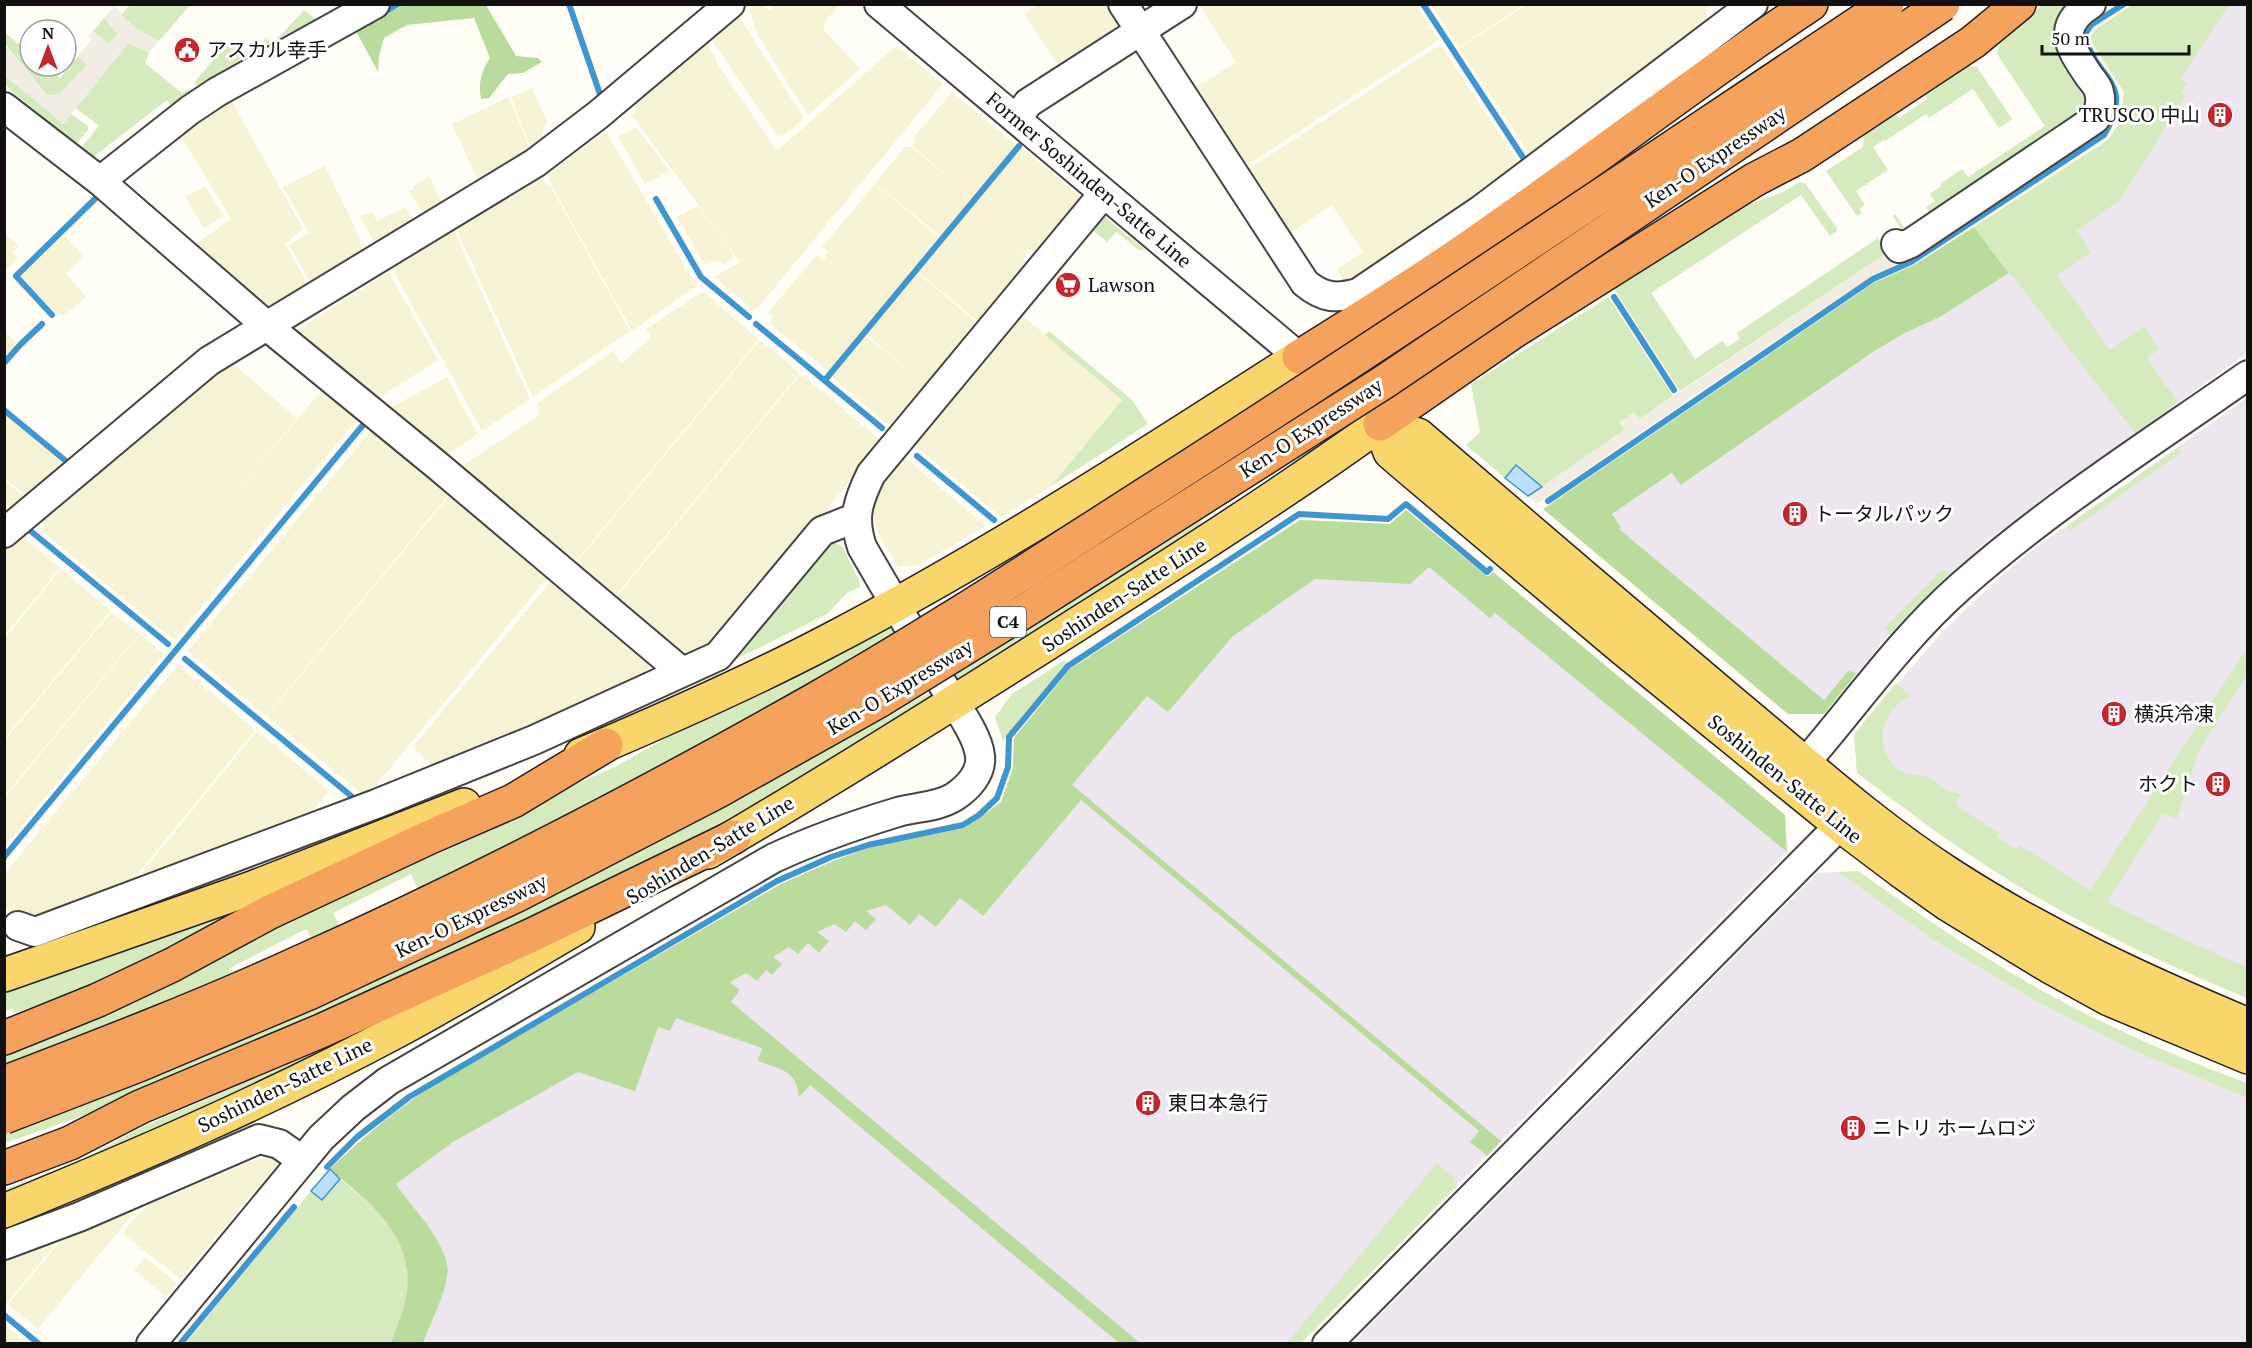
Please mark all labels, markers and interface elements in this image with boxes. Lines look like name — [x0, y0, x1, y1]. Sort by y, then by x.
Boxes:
north arrow — [18, 18, 78, 78]
scale bar — [2042, 18, 2189, 56]
text: N — [42, 22, 54, 44]
text: 50 m — [2051, 26, 2091, 50]
public building icon: アスカル幸手 — [172, 35, 202, 65]
place label: アスカル幸手 — [207, 36, 327, 63]
street label: Former Soshinden-Satte Line — [981, 86, 1198, 274]
street label: Ken-O Expressway — [1639, 99, 1791, 214]
building icon: TRUSCO 中山 — [2205, 100, 2235, 130]
place label: TRUSCO 中山 — [2079, 101, 2200, 128]
supermarket icon: Lawson — [1053, 270, 1083, 300]
place label: Lawson — [1088, 271, 1155, 298]
street label: Ken-O Expressway — [1234, 371, 1388, 484]
building icon: トータルパック — [1780, 499, 1810, 529]
place label: トータルパック — [1814, 500, 1954, 527]
street label: Soshinden-Satte Line — [1036, 531, 1211, 658]
road number: C4 — [990, 607, 1026, 637]
street label: Ken-O Expressway — [822, 632, 978, 741]
building icon: 横浜冷凍 — [2099, 699, 2129, 729]
place label: 横浜冷凍 — [2134, 700, 2214, 727]
street label: Soshinden-Satte Line — [1703, 708, 1868, 849]
building icon: ホクト — [2203, 769, 2233, 799]
place label: ホクト — [2138, 770, 2198, 797]
street label: Soshinden-Satte Line — [621, 789, 799, 910]
street label: Ken-O Expressway — [391, 867, 552, 964]
street label: Soshinden-Satte Line — [193, 1031, 377, 1139]
building icon: 東日本急行 — [1133, 1088, 1163, 1118]
place label: 東日本急行 — [1168, 1089, 1268, 1116]
building icon: ニトリ ホームロジ — [1838, 1113, 1868, 1143]
place label: ニトリ ホームロジ — [1872, 1114, 2036, 1141]

